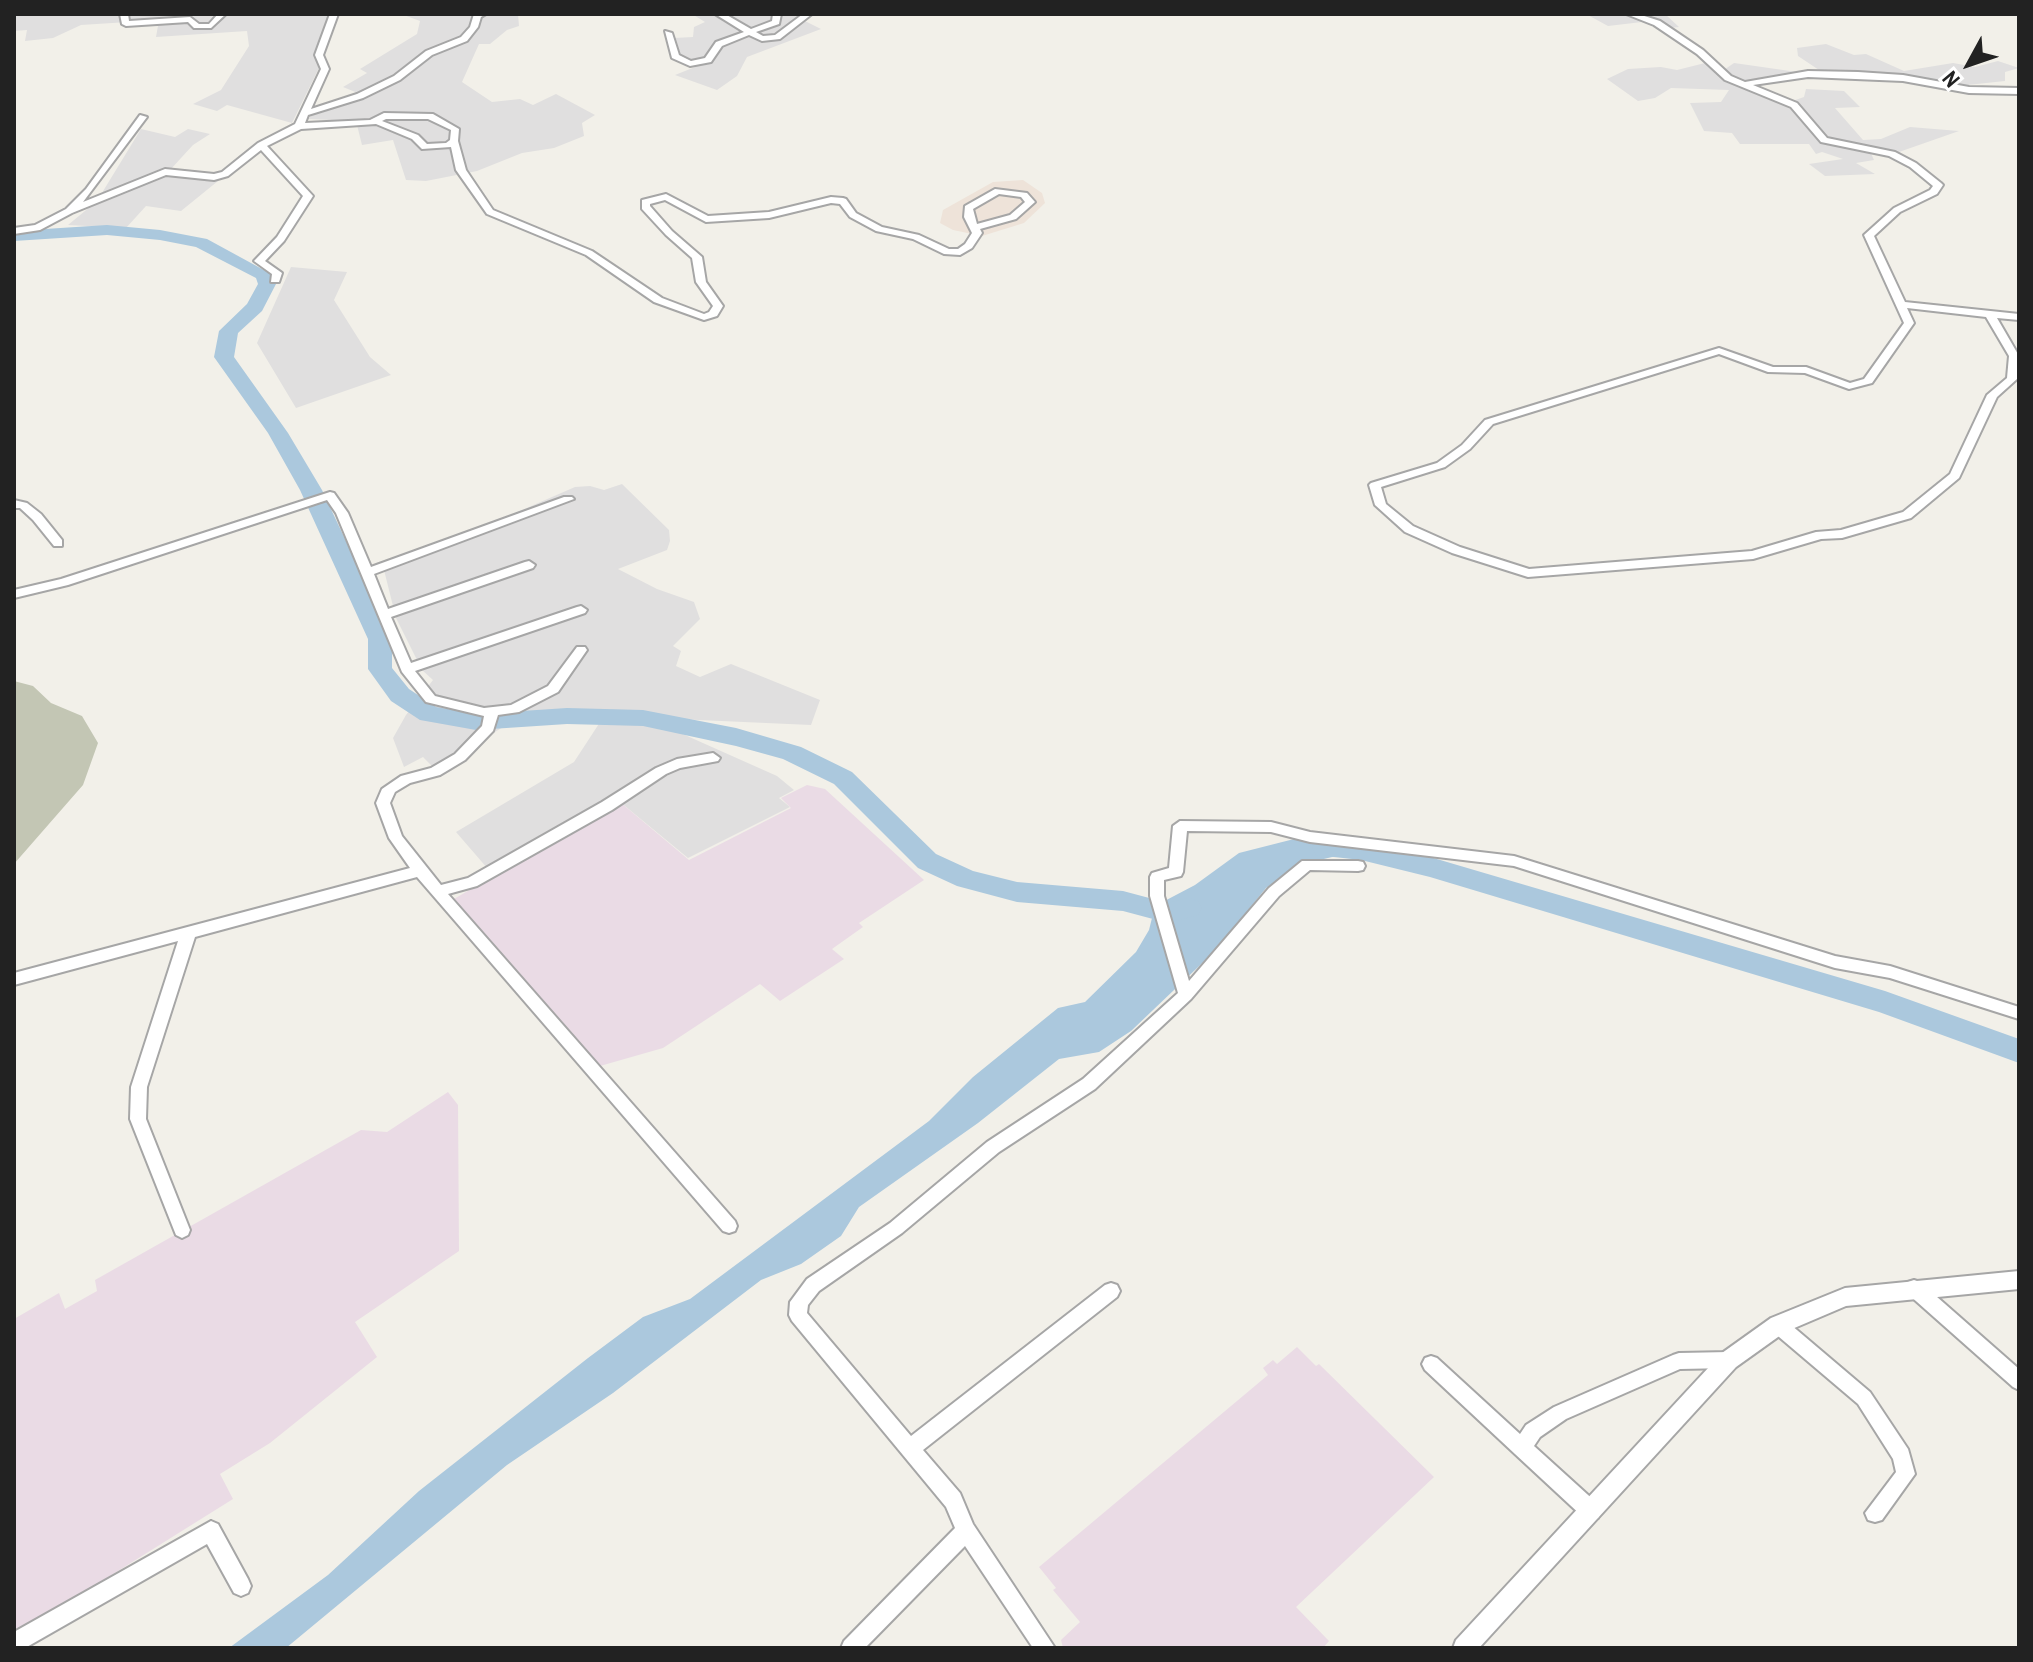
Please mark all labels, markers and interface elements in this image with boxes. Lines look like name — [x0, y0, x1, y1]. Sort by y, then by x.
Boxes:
north arrow — [1929, 24, 2009, 104]
text: N — [1935, 65, 1966, 94]

